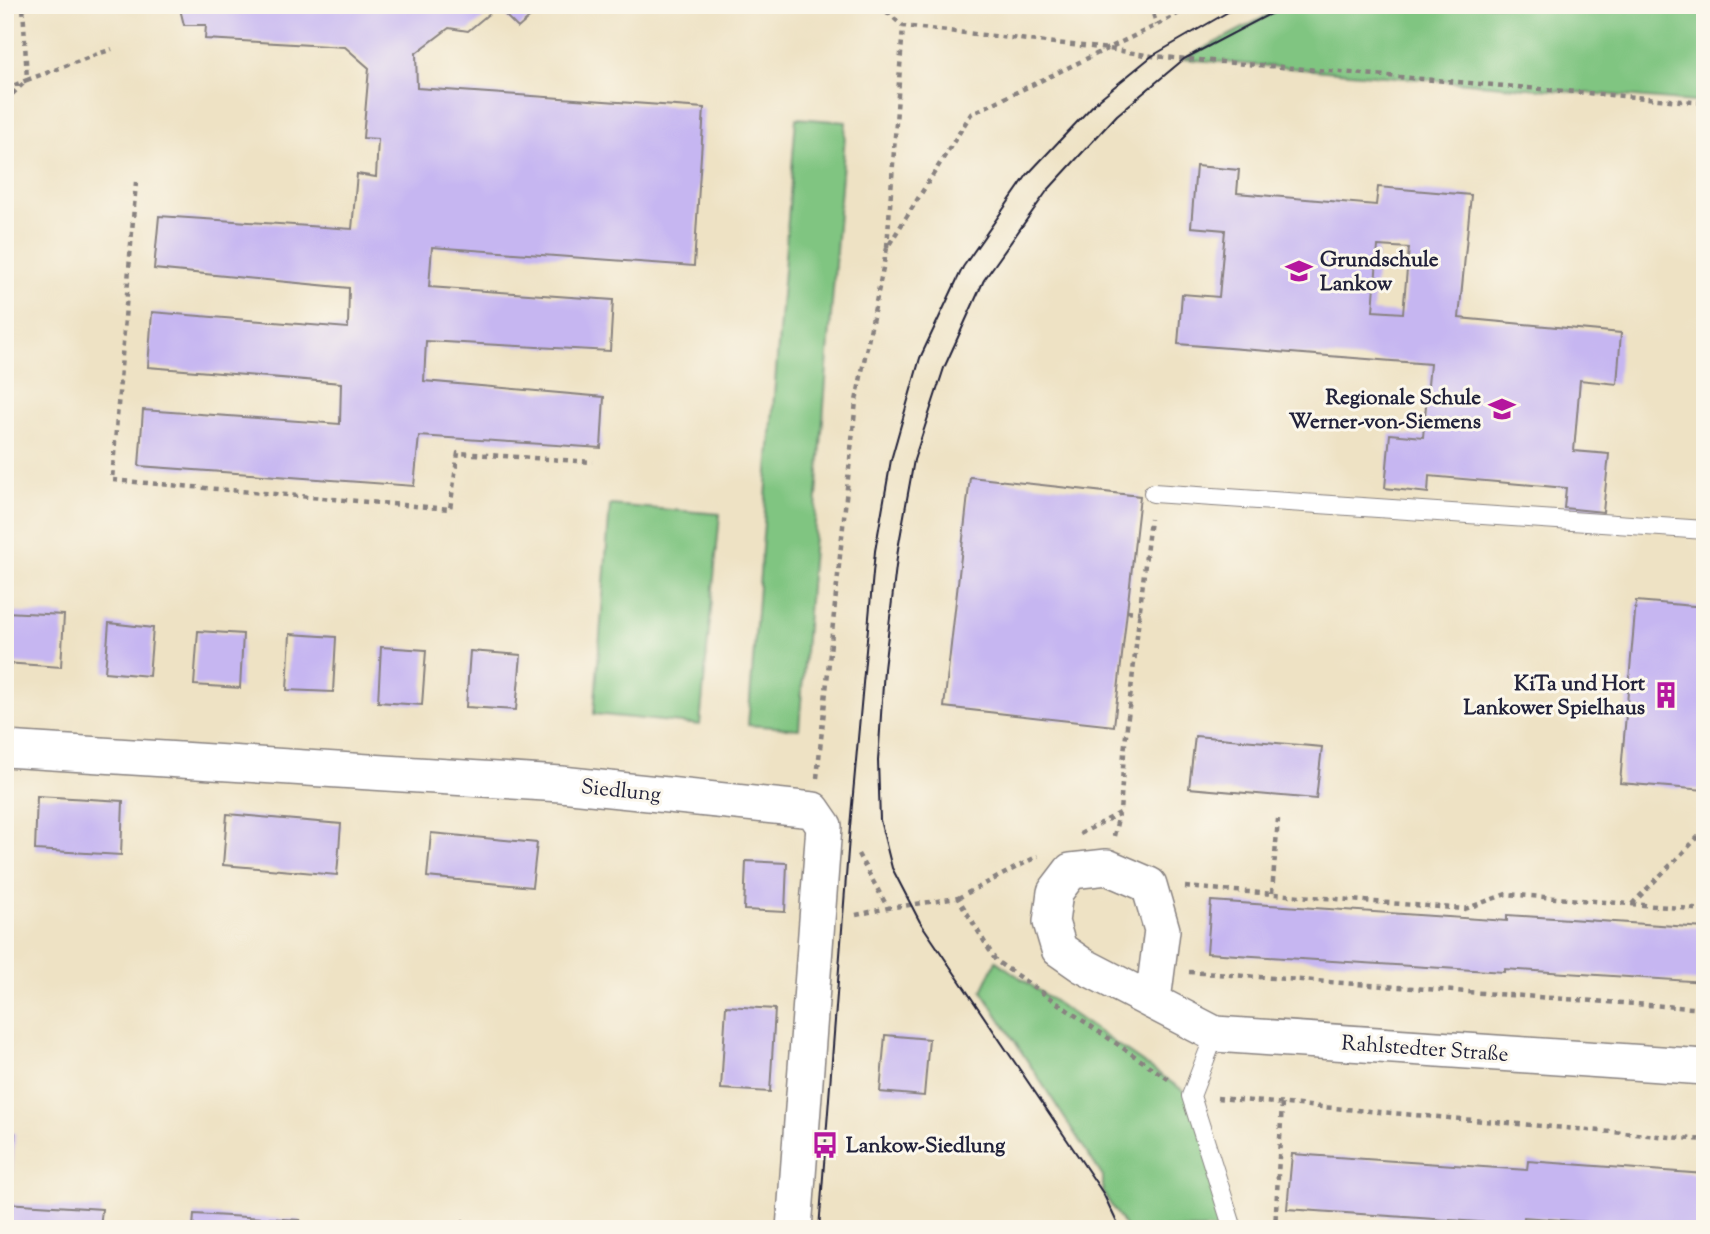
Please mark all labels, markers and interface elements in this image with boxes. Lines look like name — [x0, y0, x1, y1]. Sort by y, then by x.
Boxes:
place label: Grundschule Lankow — [1320, 246, 1439, 300]
school or university icon: Grundschule Lankow — [1284, 256, 1314, 286]
place label: Regionale Schule Werner-von-Siemens — [1289, 384, 1481, 438]
school or university icon: Regionale Schule Werner-von-Siemens — [1487, 394, 1517, 424]
place label: KiTa und Hort Lankower Spielhaus — [1463, 670, 1646, 724]
building icon: KiTa und Hort Lankower Spielhaus — [1651, 680, 1681, 710]
street label: Siedlung — [579, 773, 662, 811]
street label: Rahlstedter Straße — [1340, 1029, 1509, 1071]
bus stop icon: Lankow-Siedlung — [810, 1130, 840, 1160]
place label: Lankow-Siedlung — [846, 1132, 1006, 1162]

